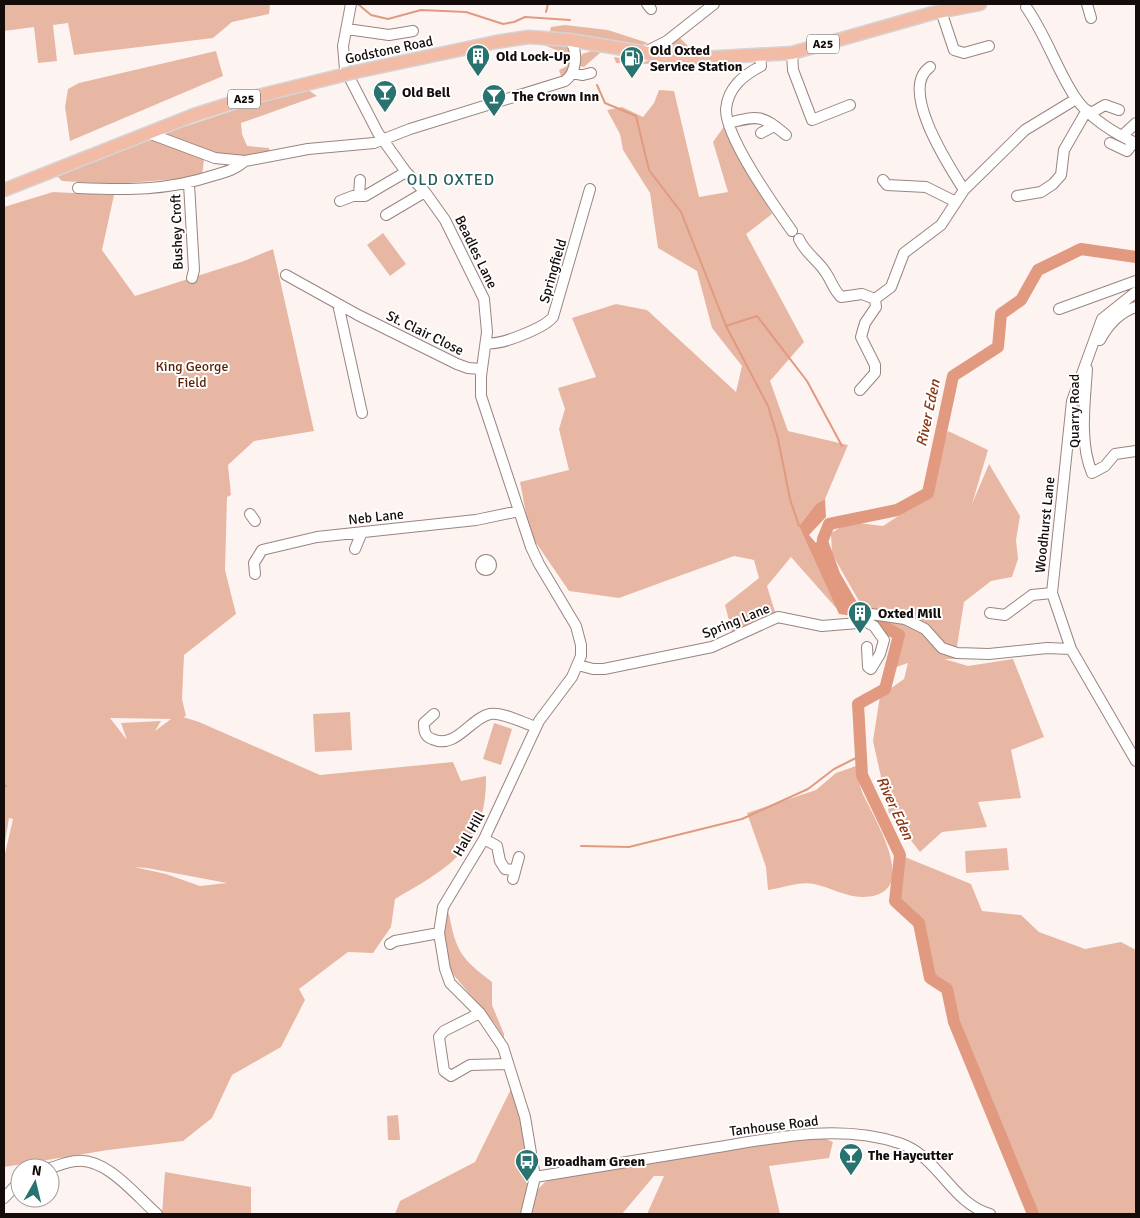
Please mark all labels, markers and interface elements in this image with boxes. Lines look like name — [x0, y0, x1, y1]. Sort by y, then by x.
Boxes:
street label: Godstone Road — [343, 32, 435, 68]
road number: A25 — [807, 34, 839, 54]
place label: Old Oxted Service Station — [650, 42, 743, 75]
building icon: Old Lock-Up — [465, 43, 491, 77]
fuel station icon: Old Oxted Service Station — [619, 45, 645, 79]
place label: Old Lock-Up — [496, 48, 571, 65]
bar icon: Old Bell — [372, 79, 398, 113]
bar icon: The Crown Inn — [481, 83, 507, 117]
place label: Old Bell — [402, 84, 451, 101]
place label: The Crown Inn — [512, 88, 599, 105]
road number: A25 — [228, 90, 260, 108]
district label: OLD OXTED — [407, 170, 495, 190]
street label: Bushey Croft — [167, 194, 187, 270]
street label: Beadles Lane — [451, 213, 501, 291]
street label: Springfield — [536, 237, 570, 305]
street label: St. Clair Close — [384, 307, 466, 359]
park label: King George Field — [156, 358, 228, 391]
street label: Quarry Road — [1066, 374, 1083, 448]
water label: River Eden — [912, 377, 944, 448]
street label: Woodhurst Lane — [1031, 476, 1059, 574]
street label: Neb Lane — [347, 506, 405, 528]
street label: Spring Lane — [700, 600, 772, 642]
building icon: Oxted Mill — [847, 600, 873, 634]
place label: Oxted Mill — [878, 605, 942, 622]
water label: River Eden — [873, 773, 918, 843]
street label: Hall Hill — [449, 809, 489, 859]
street label: Tanhouse Road — [729, 1112, 819, 1140]
bar icon: The Haycutter — [838, 1142, 864, 1176]
place label: The Haycutter — [868, 1147, 954, 1164]
bus stop icon: Broadham Green — [514, 1148, 540, 1182]
place label: Broadham Green — [544, 1153, 645, 1170]
north arrow — [10, 1158, 60, 1208]
text: N — [31, 1162, 43, 1180]

